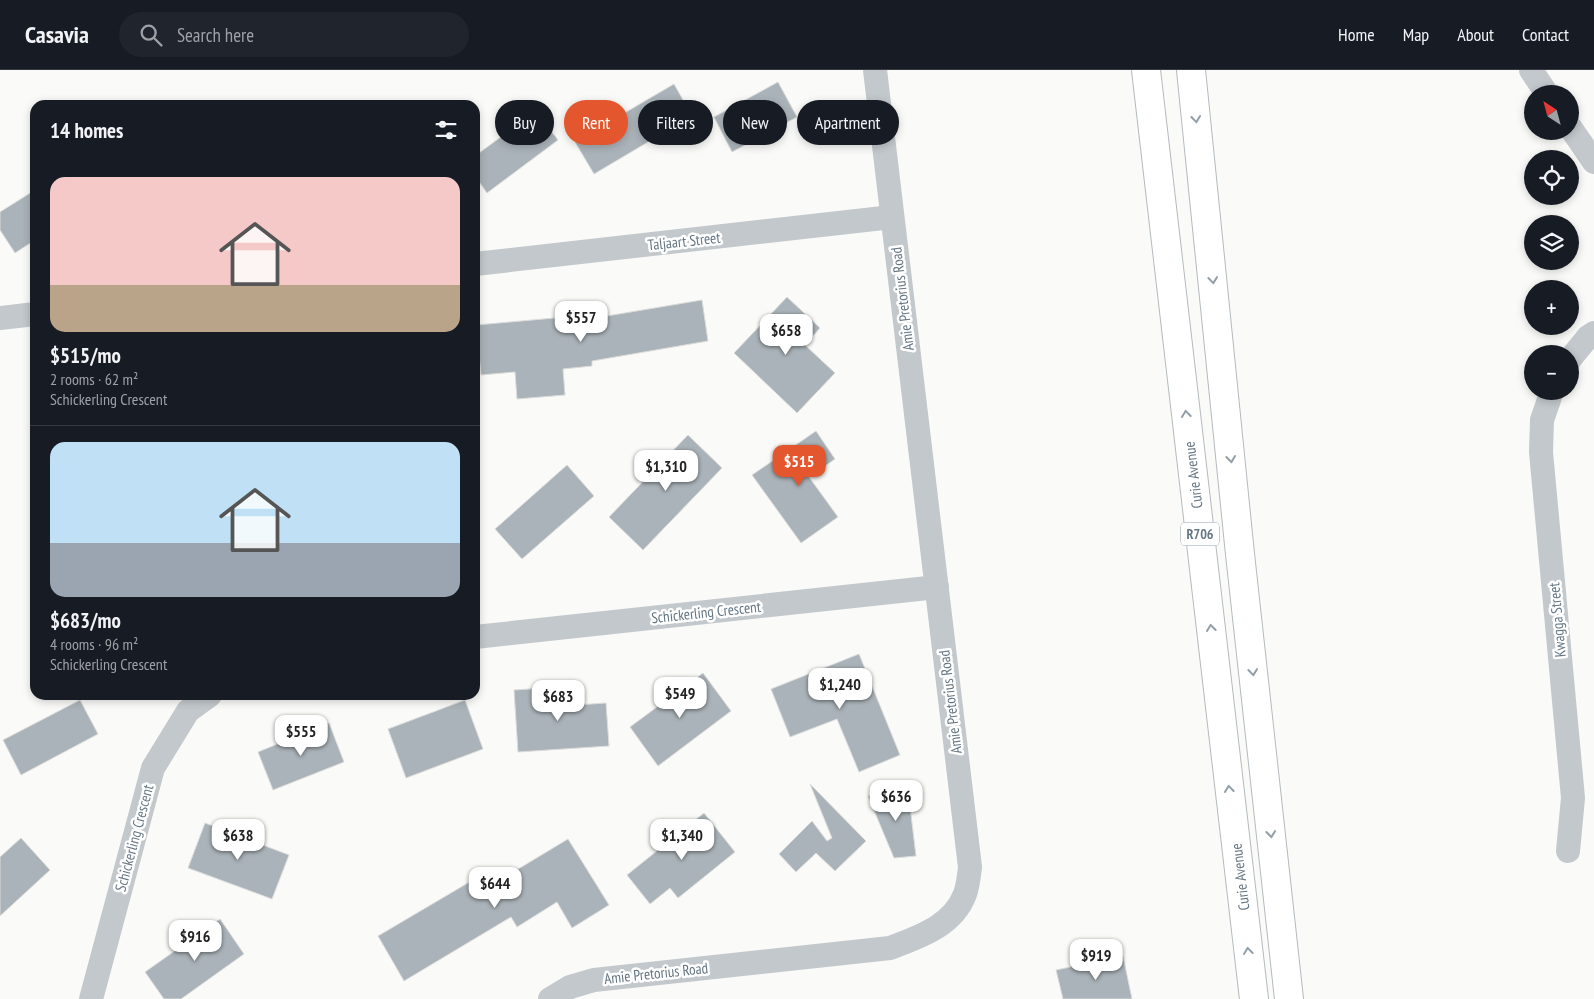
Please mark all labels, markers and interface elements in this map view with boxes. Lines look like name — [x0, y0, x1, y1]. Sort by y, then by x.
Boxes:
search box — [119, 12, 469, 57]
text: Casavia — [25, 19, 89, 50]
icon: search — [137, 21, 165, 49]
text: Search here — [177, 23, 254, 47]
text: Home — [1338, 23, 1375, 46]
text: Map — [1403, 23, 1429, 46]
text: About — [1457, 23, 1494, 46]
text: Contact — [1522, 23, 1569, 46]
north arrow — [1524, 85, 1579, 140]
map controls — [1524, 85, 1579, 400]
chip: Buy — [495, 100, 554, 145]
chip: Rent — [564, 100, 628, 145]
chip: Filters — [638, 100, 713, 145]
chip: New — [723, 100, 787, 145]
chip: Apartment — [797, 100, 899, 145]
one-way arrow — [1190, 115, 1201, 123]
icon: filters — [432, 116, 460, 144]
text: 14 homes — [50, 117, 123, 144]
button: locate — [1524, 150, 1579, 205]
icon: home — [210, 209, 300, 299]
button: layers — [1524, 215, 1579, 270]
street label: Taljaart Street — [647, 228, 721, 254]
street label: Amie Pretorius Road — [886, 246, 918, 352]
one-way arrow — [1207, 276, 1218, 284]
button: + — [1524, 280, 1579, 335]
pin: $557 — [551, 300, 611, 343]
text: $557 — [566, 307, 596, 327]
pin: $658 — [756, 314, 816, 356]
text: $658 — [771, 320, 801, 340]
text: $515/mo — [50, 342, 121, 369]
button: − — [1524, 345, 1579, 400]
text: 2 rooms · 62 m² — [50, 369, 138, 389]
text: Schickerling Crescent — [50, 389, 167, 409]
one-way arrow — [1181, 410, 1192, 418]
street label: Curie Avenue — [1179, 440, 1207, 510]
pin: $515 — [769, 444, 829, 487]
pin: $1,310 — [625, 450, 707, 492]
text: $515 — [784, 451, 814, 471]
text: $1,310 — [645, 456, 687, 476]
one-way arrow — [1225, 456, 1236, 464]
icon: home — [210, 475, 300, 565]
road number: R706 — [1181, 522, 1219, 546]
street label: Kwagga Street — [1544, 582, 1570, 658]
street label: Schickerling Crescent — [650, 597, 762, 627]
text: $683/mo — [50, 607, 121, 634]
one-way arrow — [1206, 623, 1217, 631]
text: 4 rooms · 96 m² — [50, 634, 138, 654]
street label: Amie Pretorius Road — [934, 649, 966, 755]
text: Schickerling Crescent — [50, 654, 167, 674]
pin: $1,240 — [799, 668, 881, 710]
one-way arrow — [1247, 668, 1258, 676]
text: $1,240 — [819, 674, 861, 694]
pin: $549 — [650, 676, 710, 719]
pin: $683 — [528, 680, 588, 722]
text: $549 — [665, 683, 695, 703]
text: $683 — [543, 686, 573, 706]
pin: $555 — [271, 714, 331, 757]
text: $555 — [286, 721, 316, 741]
pin: $636 — [866, 780, 926, 822]
street label: Schickerling Crescent — [111, 782, 157, 894]
one-way arrow — [1224, 785, 1235, 793]
text: $636 — [881, 786, 911, 806]
pin: $638 — [208, 818, 268, 861]
pin: $1,340 — [641, 818, 723, 861]
text: $638 — [223, 825, 253, 845]
text: $1,340 — [661, 825, 703, 845]
one-way arrow — [1265, 830, 1276, 838]
street label: Curie Avenue — [1226, 842, 1254, 912]
pin: $644 — [465, 866, 525, 909]
text: $644 — [480, 873, 510, 893]
pin: $916 — [165, 920, 225, 962]
text: $916 — [180, 926, 210, 946]
pin: $919 — [1066, 938, 1126, 981]
text: $919 — [1081, 945, 1111, 965]
one-way arrow — [1243, 946, 1254, 954]
street label: Amie Pretorius Road — [603, 958, 709, 988]

